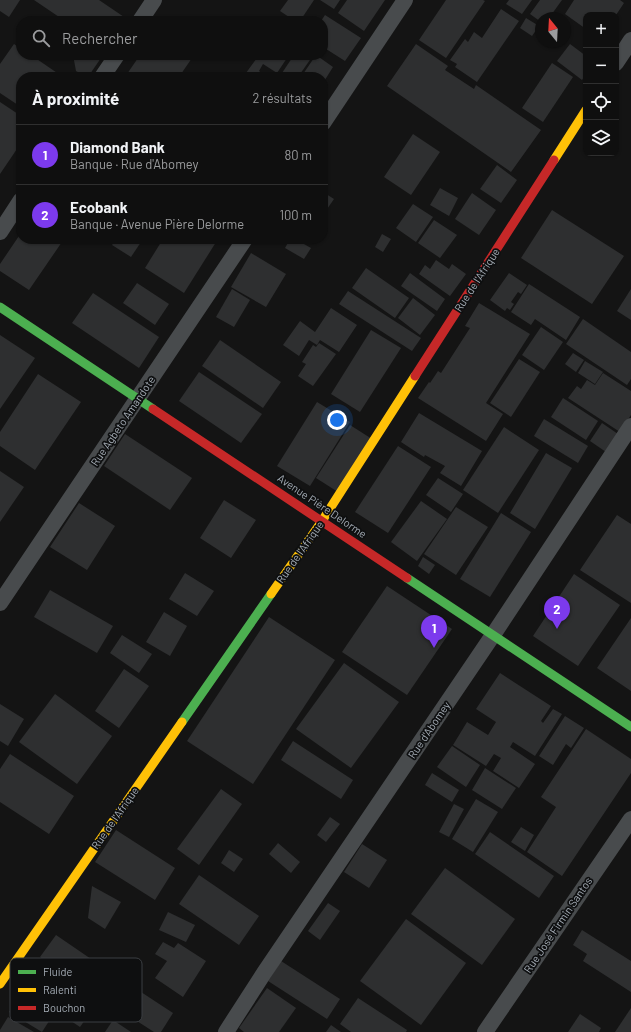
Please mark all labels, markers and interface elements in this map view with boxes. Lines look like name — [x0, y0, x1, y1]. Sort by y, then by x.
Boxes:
north arrow — [535, 12, 571, 48]
map controls — [583, 12, 619, 156]
button: + — [583, 12, 619, 48]
search box — [16, 16, 328, 60]
icon: search — [30, 27, 52, 49]
text: Rechercher — [62, 29, 138, 47]
button: − — [583, 48, 619, 84]
button: locate — [583, 84, 619, 120]
text: À proximité — [32, 88, 119, 108]
text: 2 résultats — [252, 90, 312, 106]
button: layers — [583, 120, 619, 156]
text: Diamond Bank — [70, 138, 165, 156]
text: 1 — [43, 147, 47, 163]
text: 80 m — [285, 147, 312, 163]
text: Banque · Rue d'Abomey — [70, 156, 199, 172]
text: Ecobank — [70, 198, 128, 216]
text: 2 — [41, 207, 49, 223]
text: 100 m — [279, 207, 312, 223]
text: Banque · Avenue Pière Delorme — [70, 216, 244, 232]
street label: Rue de l'Afrique — [451, 245, 502, 314]
street label: Rue Agbeto Amandote — [88, 373, 158, 468]
your location — [327, 410, 347, 430]
street label: Avenue Pière Delorme — [275, 471, 369, 540]
street label: Rue de l'Afrique — [273, 518, 326, 585]
pin: 2 — [544, 596, 570, 629]
pin: 1 — [421, 615, 447, 648]
street label: Rue d'Abomey — [405, 699, 452, 761]
street label: Rue de l'Afrique — [88, 784, 141, 851]
street label: Rue José Firmin Santos — [521, 874, 594, 975]
legend — [10, 958, 142, 1022]
text: Fluide — [43, 965, 72, 978]
text: Ralenti — [43, 983, 77, 996]
text: Bouchon — [43, 1001, 85, 1014]

